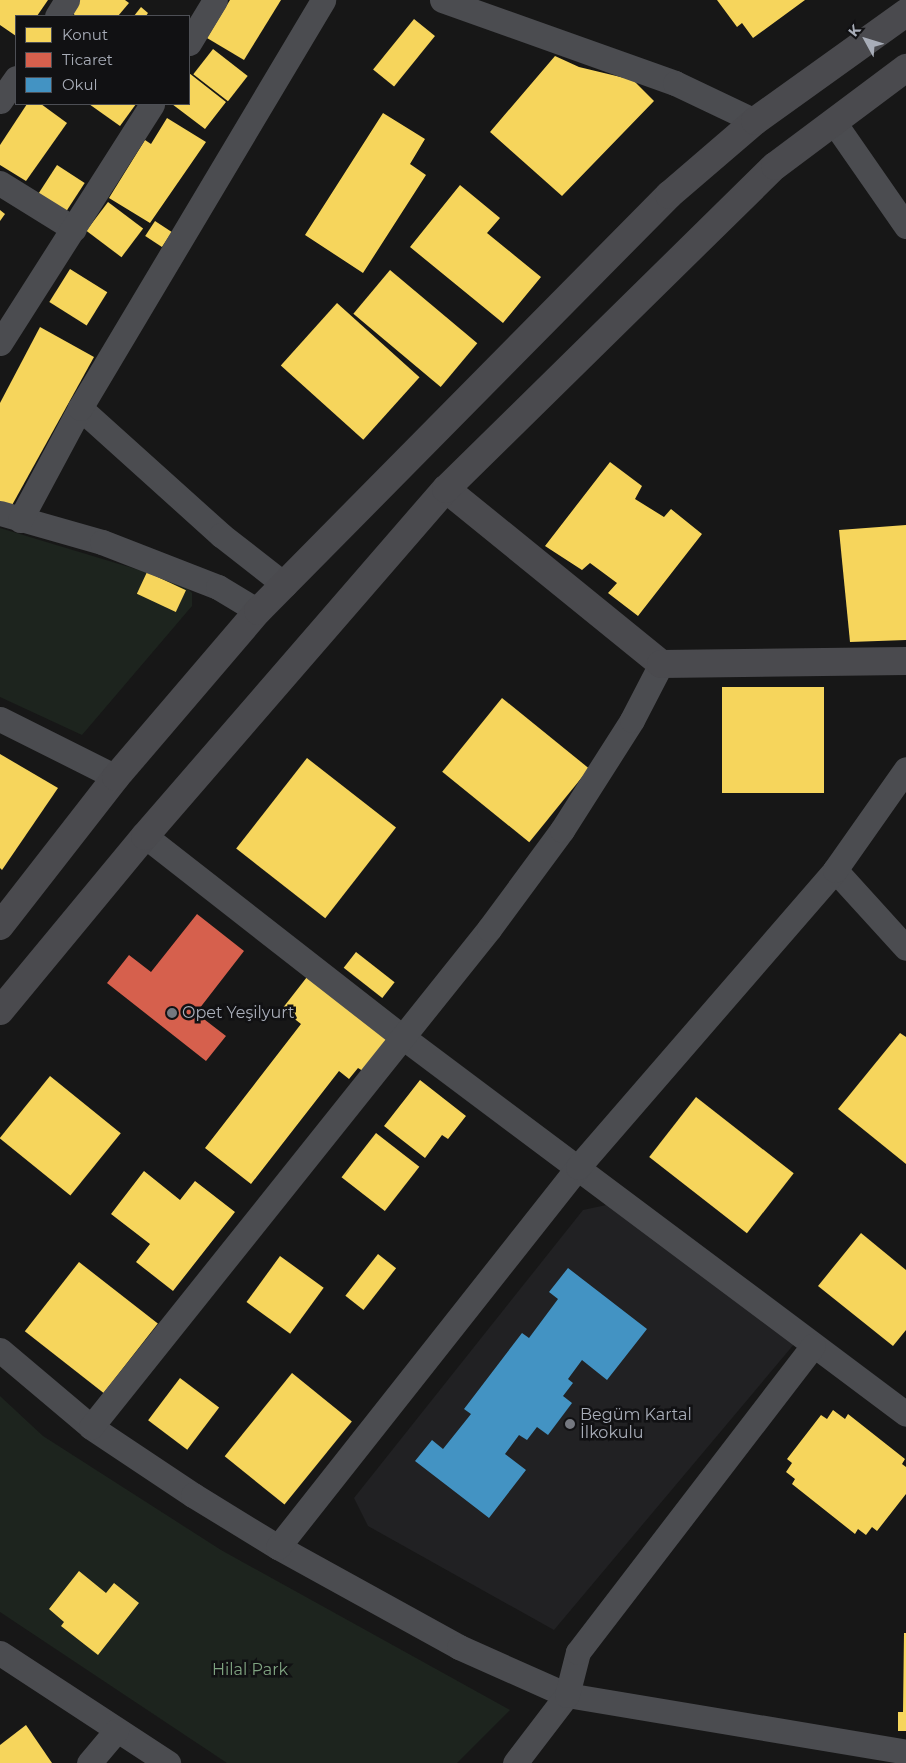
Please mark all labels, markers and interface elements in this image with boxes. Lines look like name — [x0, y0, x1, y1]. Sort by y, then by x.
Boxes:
legend — [15, 15, 190, 105]
north arrow — [841, 15, 891, 65]
text: K — [844, 21, 865, 40]
text: Konut — [62, 25, 108, 44]
text: Ticaret — [62, 50, 113, 69]
text: Okul — [62, 75, 98, 94]
place label: Opet Yeşilyurt — [182, 1003, 294, 1023]
marker: Opet Yeşilyurt — [166, 1007, 178, 1019]
place label: Begüm Kartal İlkokulu — [580, 1405, 692, 1443]
marker: Begüm Kartal İlkokulu — [564, 1418, 576, 1430]
park label: Hilal Park — [212, 1660, 288, 1680]

